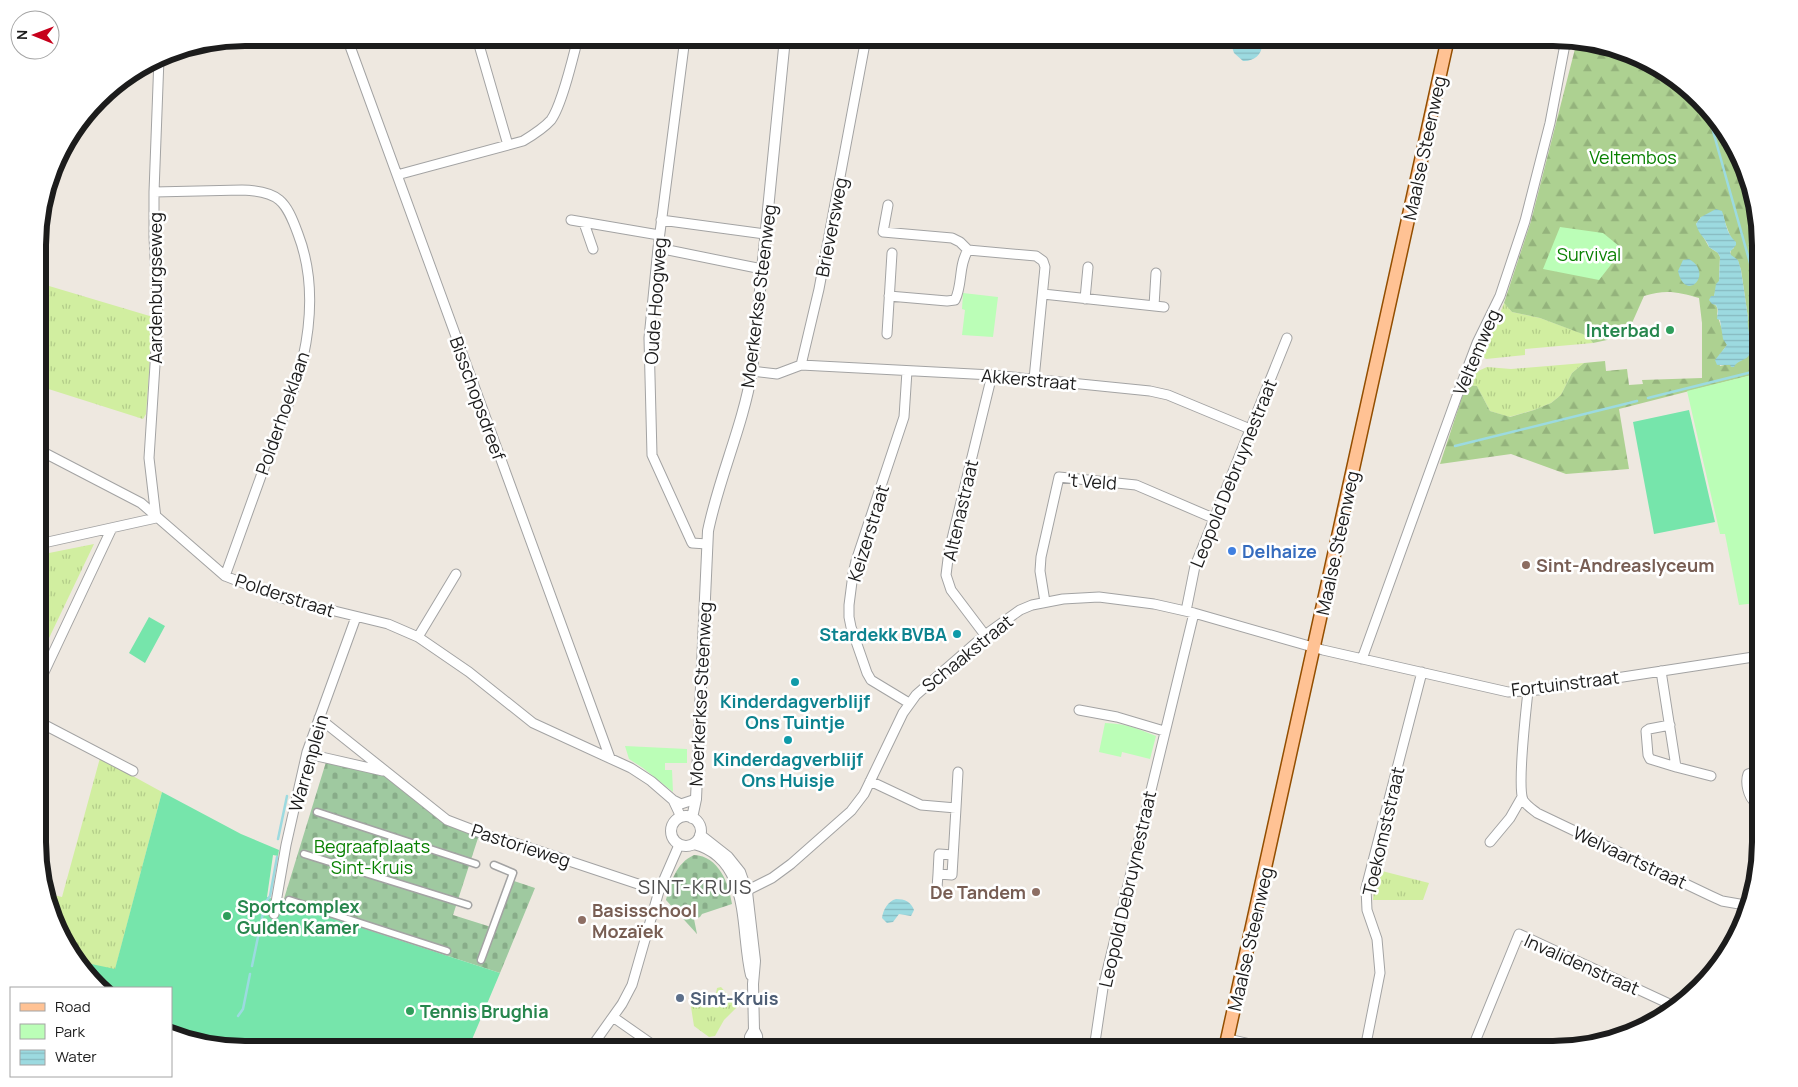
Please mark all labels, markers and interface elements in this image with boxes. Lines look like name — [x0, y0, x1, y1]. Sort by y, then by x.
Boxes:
north arrow — [10, 10, 60, 60]
text: N — [12, 30, 31, 40]
street label: Maalse Steenweg — [1397, 74, 1451, 222]
park label: Veltembos — [1589, 145, 1677, 169]
street label: Brieversweg — [810, 175, 852, 279]
street label: Moerkerkse Steenweg — [735, 203, 781, 389]
street label: Aardenburgseweg — [143, 212, 167, 364]
street label: Oude Hoogweg — [639, 237, 671, 365]
park label: Survival — [1557, 242, 1621, 266]
street label: Veltemweg — [1447, 305, 1505, 399]
place label: Interbad — [1586, 318, 1660, 342]
marker: Interbad — [1664, 324, 1676, 336]
street label: Bisschopsdreef — [445, 333, 512, 464]
street label: Polderhoeklaan — [250, 348, 314, 478]
street label: Akkerstraat — [980, 363, 1078, 395]
street label: Leopold Debruynestraat — [1184, 375, 1282, 571]
street label: Altenastraat — [937, 457, 983, 563]
street label: 't Veld — [1066, 467, 1118, 495]
street label: Maalse Steenweg — [1310, 469, 1364, 617]
street label: Keizerstraat — [842, 482, 894, 584]
place label: Delhaize — [1242, 539, 1317, 563]
marker: Delhaize — [1226, 545, 1238, 557]
place label: Sint-Andreaslyceum — [1536, 553, 1714, 577]
marker: Sint-Andreaslyceum — [1520, 559, 1532, 571]
street label: Polderstraat — [232, 568, 338, 622]
street label: Moerkerkse Steenweg — [683, 601, 717, 787]
street label: Schaakstraat — [917, 609, 1017, 697]
place label: Stardekk BVBA — [819, 622, 947, 646]
marker: Stardekk BVBA — [951, 628, 963, 640]
street label: Fortuinstraat — [1510, 664, 1620, 702]
marker: Kinderdagverblijf Ons Tuintje — [789, 676, 801, 688]
place label: Kinderdagverblijf Ons Tuintje — [720, 689, 870, 734]
street label: Warrenplein — [283, 712, 333, 814]
marker: Kinderdagverblijf Ons Huisje — [782, 734, 794, 746]
place label: Kinderdagverblijf Ons Huisje — [713, 747, 863, 792]
street label: Toekomststraat — [1356, 764, 1410, 898]
street label: Leopold Debruynestraat — [1093, 788, 1161, 990]
street label: Pastorieweg — [468, 818, 574, 872]
street label: Welvaartstraat — [1569, 820, 1691, 894]
park label: Begraafplaats Sint-Kruis — [314, 834, 430, 879]
street label: Maalse Steenweg — [1222, 865, 1278, 1013]
district label: SINT-KRUIS — [638, 873, 752, 900]
place label: De Tandem — [930, 880, 1026, 904]
marker: De Tandem — [1030, 886, 1042, 898]
place label: Sportcomplex Gulden Kamer — [237, 894, 360, 939]
place label: Basisschool Mozaïek — [592, 898, 697, 943]
marker: Sportcomplex Gulden Kamer — [221, 910, 233, 922]
marker: Basisschool Mozaïek — [576, 914, 588, 926]
street label: Invalidenstraat — [1521, 928, 1643, 1000]
place label: Sint-Kruis — [690, 986, 779, 1010]
legend — [10, 987, 172, 1077]
marker: Sint-Kruis — [674, 992, 686, 1004]
text: Road — [55, 996, 91, 1017]
place label: Tennis Brughia — [420, 999, 549, 1023]
marker: Tennis Brughia — [404, 1005, 416, 1017]
text: Park — [55, 1021, 85, 1042]
text: Water — [55, 1046, 97, 1067]

